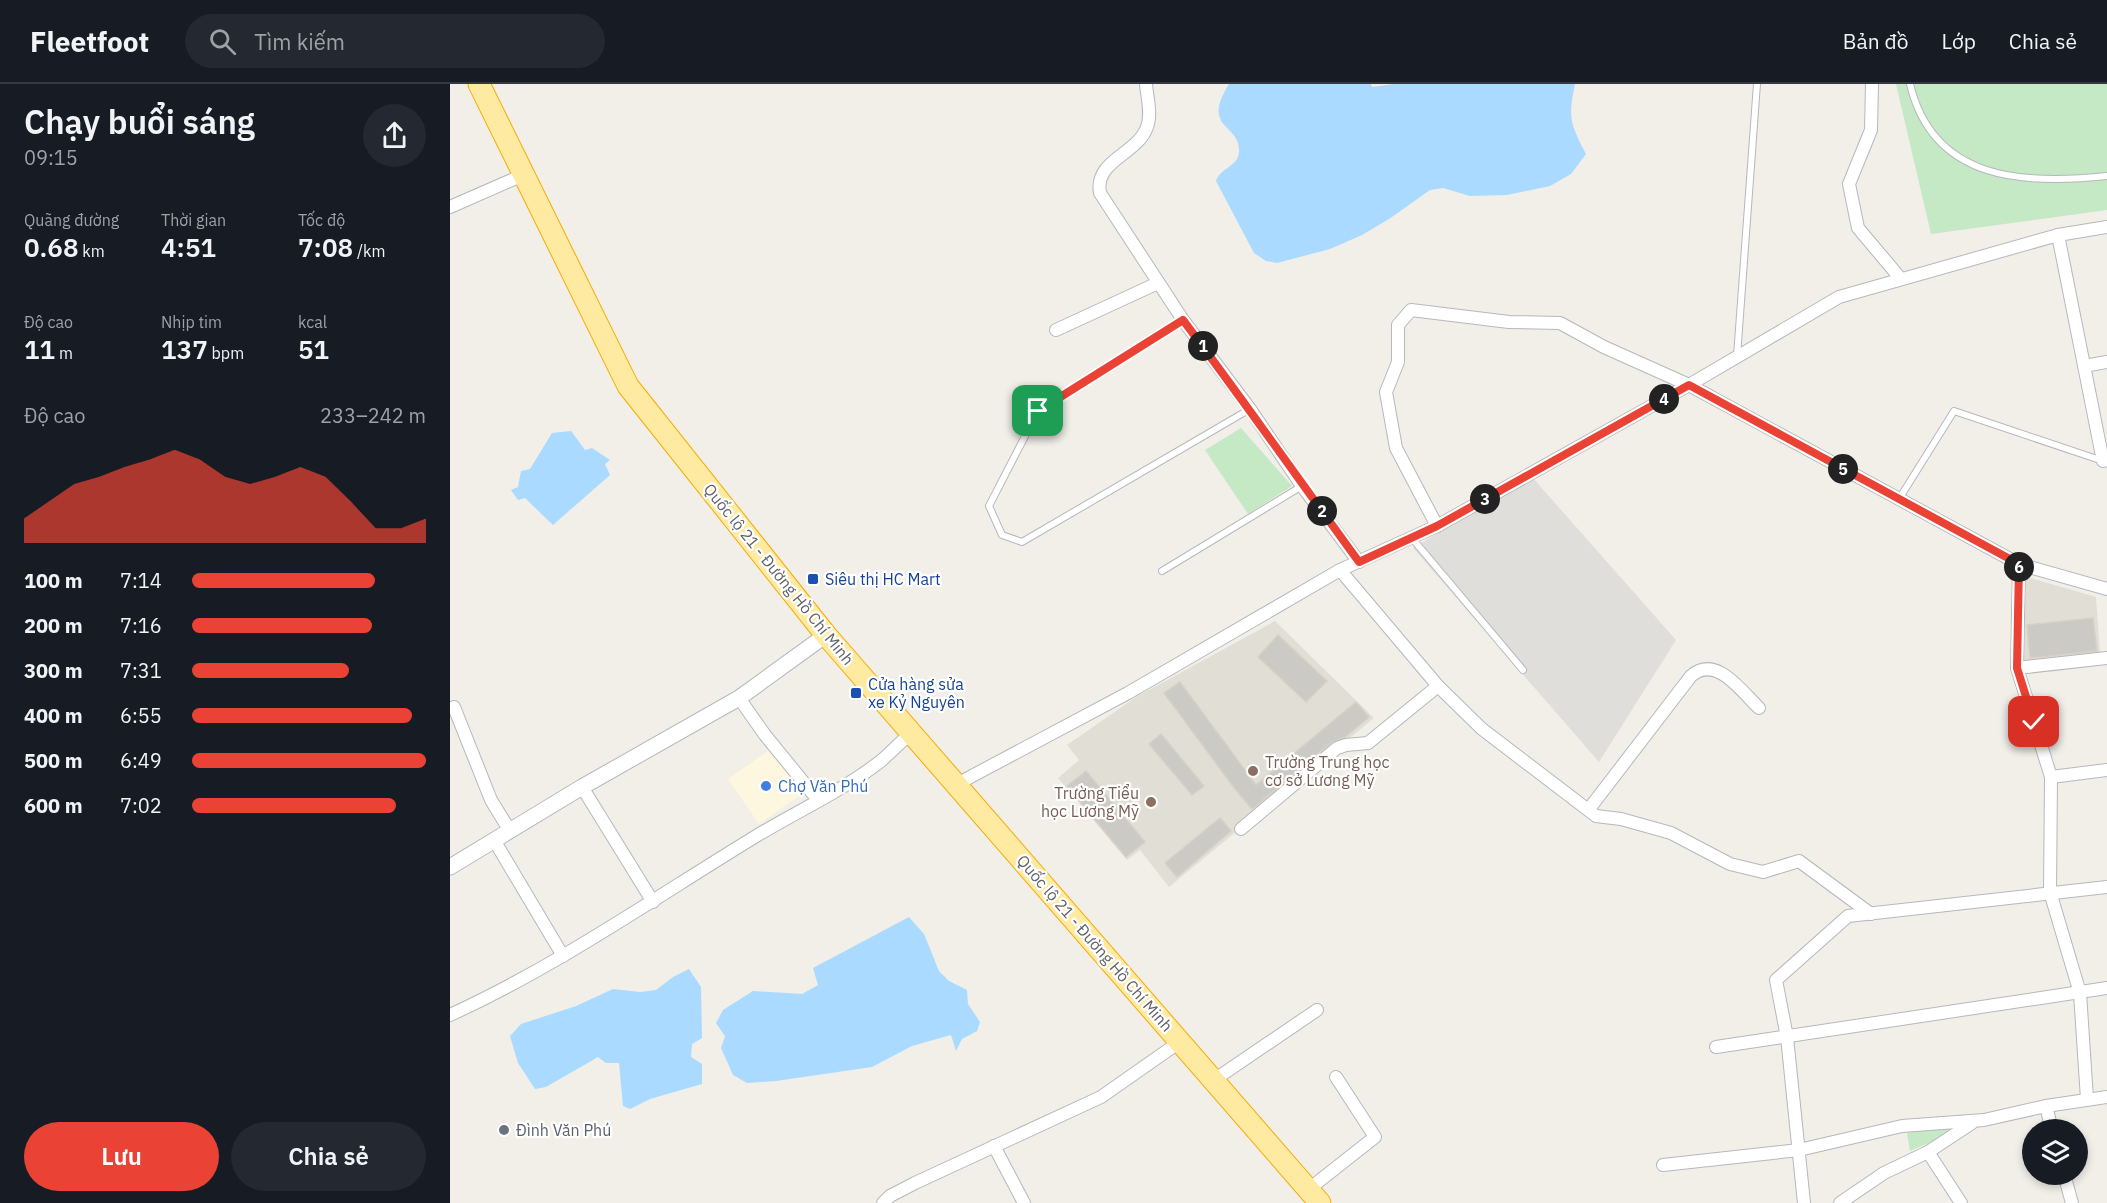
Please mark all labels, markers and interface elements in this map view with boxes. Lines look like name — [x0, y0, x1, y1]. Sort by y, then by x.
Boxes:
search box — [185, 14, 605, 68]
text: Fleetfoot — [30, 23, 149, 60]
icon: search — [206, 25, 239, 58]
text: Tìm kiếm — [254, 27, 345, 56]
text: Bản đồ — [1843, 27, 1909, 55]
text: Lớp — [1942, 27, 1976, 55]
text: Chia sẻ — [2009, 27, 2077, 55]
text: Chạy buổi sáng — [24, 100, 255, 143]
button: share — [363, 104, 426, 167]
text: 09:15 — [24, 144, 78, 171]
text: Quãng đường — [24, 210, 119, 230]
text: Thời gian — [161, 210, 226, 230]
text: Tốc độ — [298, 210, 345, 230]
text: 0.68 — [24, 230, 79, 264]
text: 4:51 — [161, 230, 216, 264]
text: 7:08 — [298, 230, 353, 264]
text: km — [79, 241, 105, 261]
text: /km — [353, 241, 385, 261]
text: Độ cao — [24, 312, 73, 332]
text: Nhịp tim — [161, 312, 222, 332]
text: kcal — [298, 312, 327, 332]
pin: 1 — [1188, 331, 1218, 361]
text: 11 — [24, 332, 55, 366]
text: 137 — [161, 332, 208, 366]
text: 51 — [298, 332, 329, 366]
text: 1 — [1198, 336, 1208, 356]
text: m — [55, 343, 73, 363]
text: bpm — [208, 343, 244, 363]
pin: 4 — [1649, 384, 1679, 414]
pin — [1012, 385, 1063, 436]
text: 4 — [1659, 389, 1669, 409]
icon: arrive — [1021, 394, 1054, 427]
text: Độ cao — [24, 402, 85, 429]
text: 233–242 m — [320, 402, 426, 429]
pin: 5 — [1828, 454, 1858, 484]
text: 5 — [1838, 459, 1848, 479]
street label: Quốc lộ 21 - Đường Hồ Chí Minh — [700, 479, 858, 669]
pin: 3 — [1470, 484, 1500, 514]
text: 3 — [1480, 489, 1490, 509]
pin: 2 — [1307, 496, 1337, 526]
text: 2 — [1317, 501, 1327, 521]
pin: 6 — [2004, 552, 2034, 582]
text: 6 — [2014, 557, 2024, 577]
text: 100 m — [24, 567, 83, 594]
text: 7:14 — [120, 567, 162, 594]
place label: Siêu thị HC Mart — [825, 569, 941, 589]
marker: Siêu thị HC Mart — [806, 572, 820, 586]
text: 200 m — [24, 612, 83, 639]
text: 7:16 — [120, 612, 162, 639]
text: 300 m — [24, 657, 83, 684]
text: 7:31 — [120, 657, 162, 684]
place label: Cửa hàng sửa xe Kỷ Nguyên — [868, 674, 965, 712]
marker: Cửa hàng sửa xe Kỷ Nguyên — [849, 686, 863, 700]
pin — [2008, 696, 2059, 747]
text: 400 m — [24, 702, 83, 729]
text: 6:55 — [120, 702, 162, 729]
icon: check — [2017, 705, 2050, 738]
text: 500 m — [24, 747, 83, 774]
text: 6:49 — [120, 747, 162, 774]
place label: Trường Trung học cơ sở Lương Mỹ — [1265, 752, 1389, 790]
marker: Trường Trung học cơ sở Lương Mỹ — [1246, 764, 1260, 778]
place label: Chợ Văn Phú — [778, 776, 868, 796]
marker: Chợ Văn Phú — [759, 779, 773, 793]
place label: Trường Tiểu học Lương Mỹ — [1041, 783, 1139, 821]
text: 600 m — [24, 792, 83, 819]
text: 7:02 — [120, 792, 162, 819]
marker: Trường Tiểu học Lương Mỹ — [1144, 795, 1158, 809]
street label: Quốc lộ 21 - Đường Hồ Chí Minh — [1013, 851, 1177, 1035]
map controls — [2022, 1119, 2088, 1185]
button: layers — [2022, 1119, 2088, 1185]
place label: Đình Văn Phú — [516, 1120, 611, 1140]
button: Lưu — [24, 1122, 219, 1191]
button: Chia sẻ — [231, 1122, 426, 1191]
marker: Đình Văn Phú — [497, 1123, 511, 1137]

